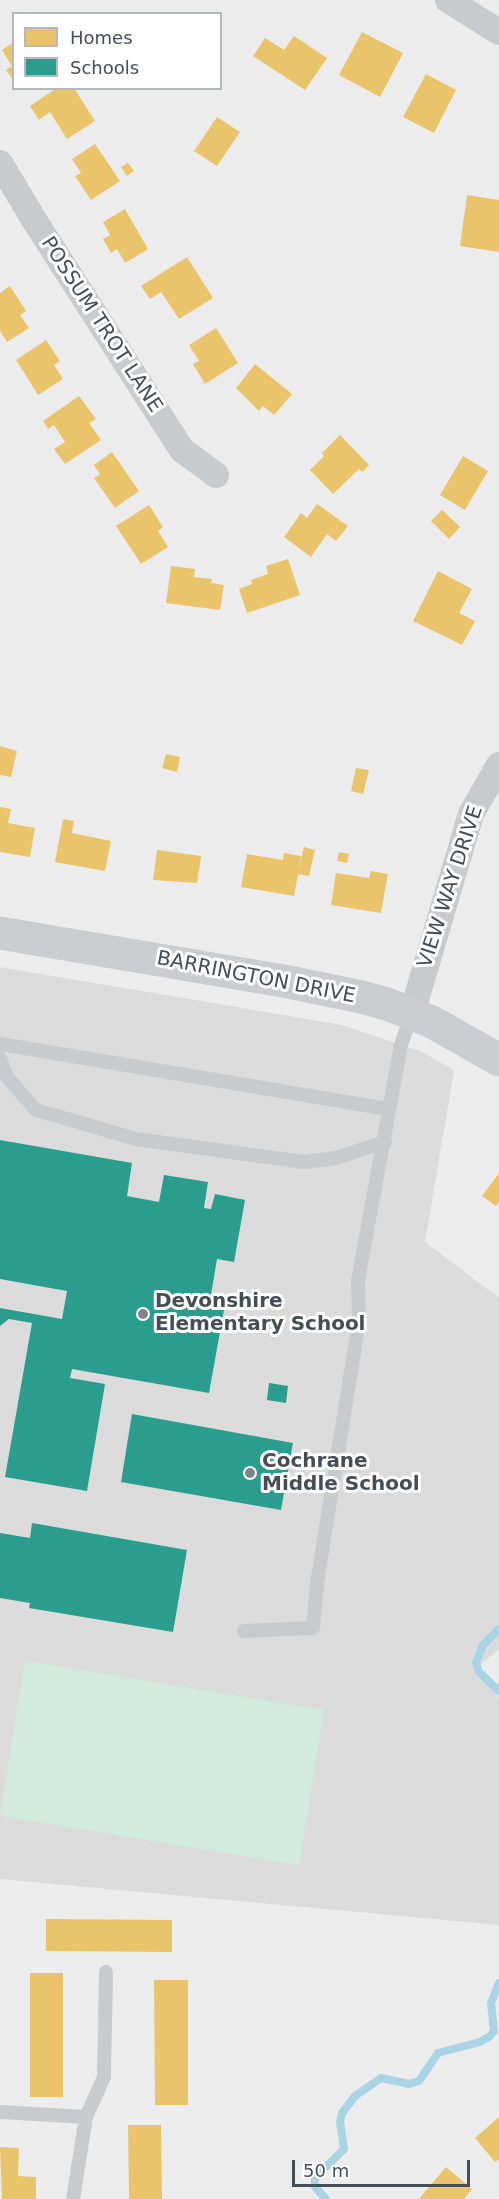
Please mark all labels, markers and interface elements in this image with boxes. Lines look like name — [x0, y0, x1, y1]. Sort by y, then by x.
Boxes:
legend — [12, 12, 222, 90]
text: Homes — [70, 27, 133, 48]
text: Schools — [70, 57, 139, 78]
street label: POSSUM TROT LANE — [35, 233, 167, 417]
street label: VIEW WAY DRIVE — [413, 803, 489, 971]
street label: BARRINGTON DRIVE — [155, 947, 357, 1009]
place label: Devonshire Elementary School — [155, 1290, 365, 1337]
marker: Devonshire Elementary School — [136, 1307, 150, 1321]
place label: Cochrane Middle School — [262, 1450, 420, 1497]
marker: Cochrane Middle School — [243, 1466, 257, 1480]
scale bar — [295, 2148, 474, 2186]
text: 50 m — [303, 2160, 349, 2181]

